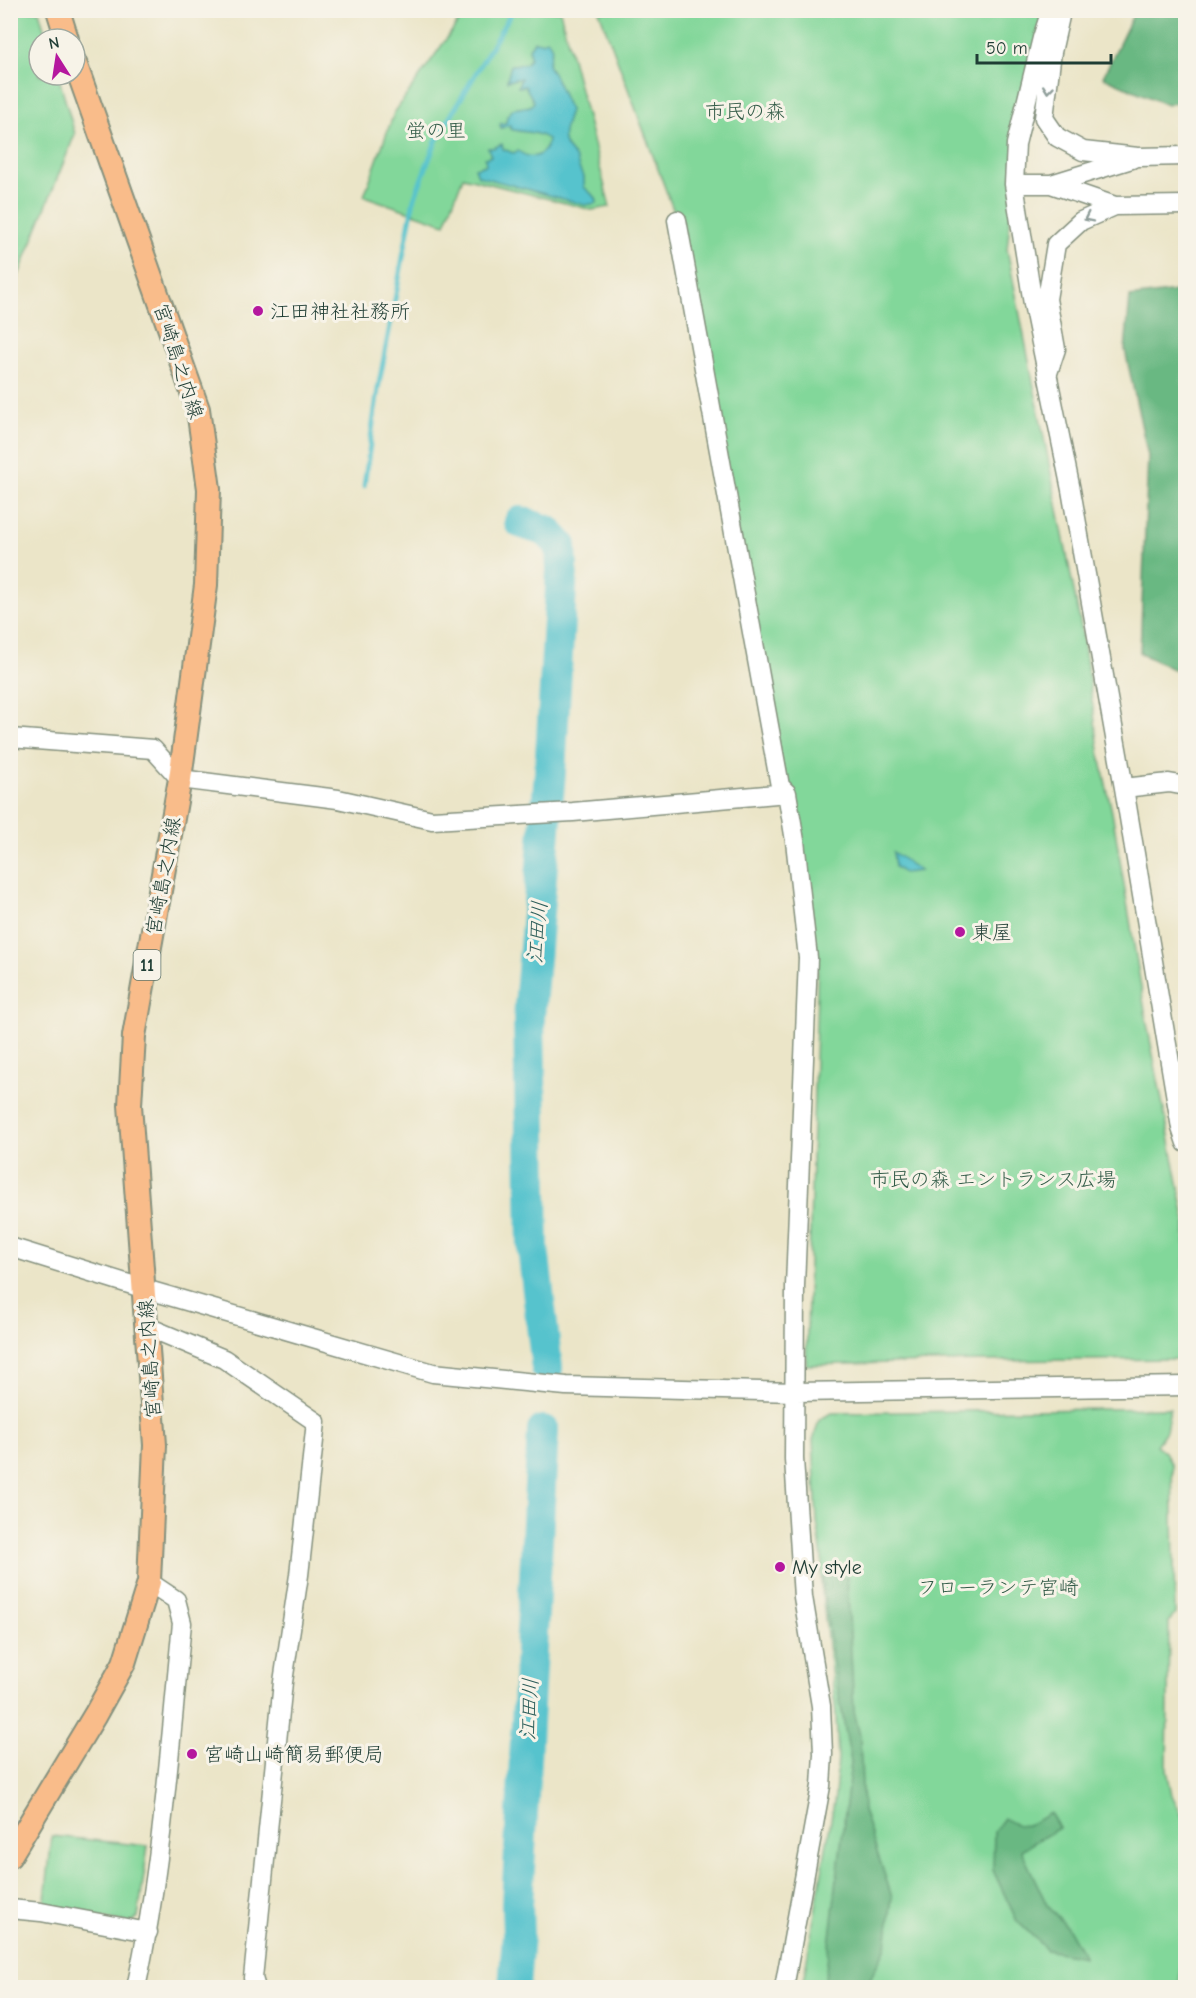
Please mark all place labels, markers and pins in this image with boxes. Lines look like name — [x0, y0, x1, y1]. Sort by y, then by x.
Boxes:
place label: 江田神社社務所 — [270, 300, 410, 323]
marker: 江田神社社務所 — [251, 304, 265, 318]
place label: 東屋 — [972, 921, 1012, 944]
marker: 東屋 — [953, 925, 967, 939]
place label: My style — [792, 1556, 862, 1579]
marker: My style — [773, 1560, 787, 1574]
place label: 宮崎山崎簡易郵便局 — [204, 1743, 384, 1766]
marker: 宮崎山崎簡易郵便局 — [185, 1747, 199, 1761]

